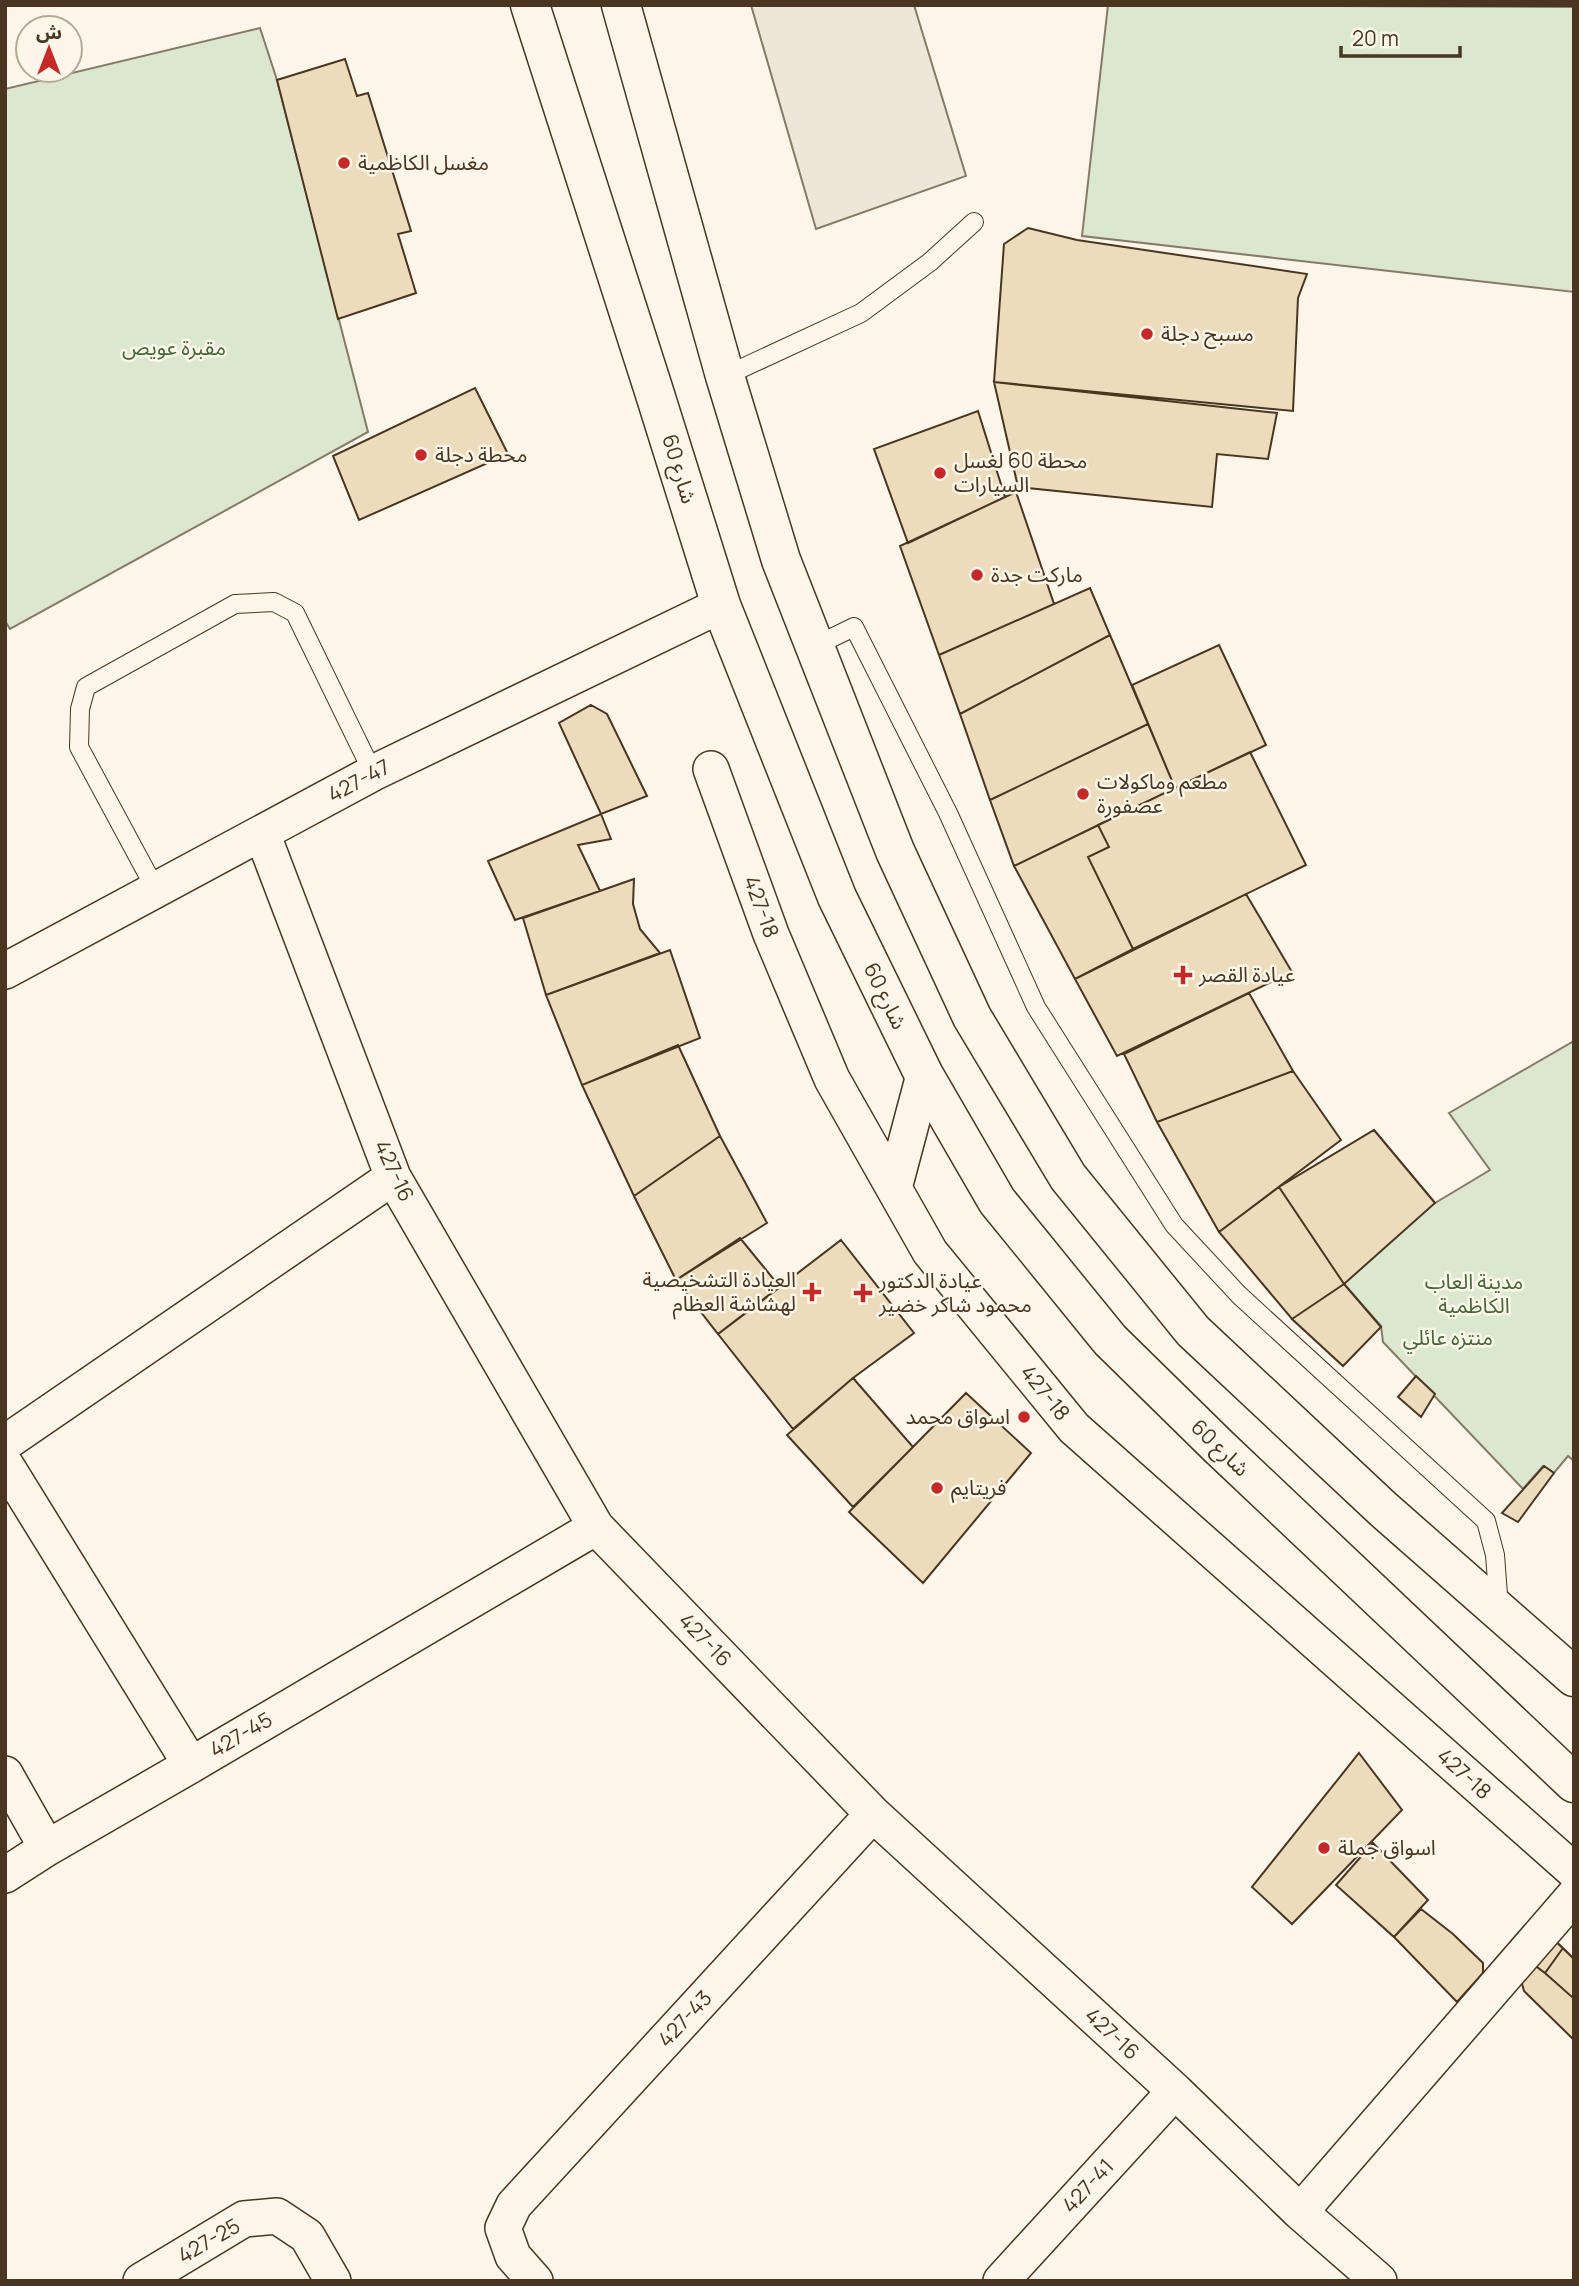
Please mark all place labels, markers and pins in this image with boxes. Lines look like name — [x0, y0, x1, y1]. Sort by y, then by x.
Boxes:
place label: مغسل الكاظمية — [358, 148, 489, 176]
marker: مغسل الكاظمية — [336, 155, 352, 171]
place label: مسبح دجلة — [1161, 319, 1254, 349]
marker: مسبح دجلة — [1139, 326, 1155, 342]
place label: محطة دجلة — [435, 440, 528, 468]
place label: محطة 60 لغسل السيارات — [954, 446, 1087, 498]
marker: محطة دجلة — [413, 447, 429, 463]
marker: محطة 60 لغسل السيارات — [932, 465, 948, 481]
place label: ماركت جدة — [991, 560, 1083, 588]
marker: ماركت جدة — [969, 567, 985, 583]
place label: مطعم وماكولات عصفورة — [1097, 767, 1228, 819]
marker: مطعم وماكولات عصفورة — [1075, 786, 1091, 802]
place label: عيادة القصر — [1198, 960, 1295, 988]
marker: عيادة القصر — [1173, 965, 1193, 985]
place label: العيادة التشخيصية لهشاشة العظام — [643, 1265, 796, 1320]
place label: عيادة الدكتور محمود شاكر خضير — [878, 1266, 1032, 1318]
marker: العيادة التشخيصية لهشاشة العظام — [802, 1282, 822, 1302]
marker: عيادة الدكتور محمود شاكر خضير — [853, 1283, 873, 1303]
place label: اسواق محمد — [905, 1402, 1010, 1430]
marker: اسواق محمد — [1016, 1409, 1032, 1425]
place label: فريتايم — [951, 1473, 1006, 1503]
marker: فريتايم — [929, 1480, 945, 1496]
place label: اسواق جملة — [1338, 1833, 1436, 1861]
marker: اسواق جملة — [1316, 1840, 1332, 1856]

